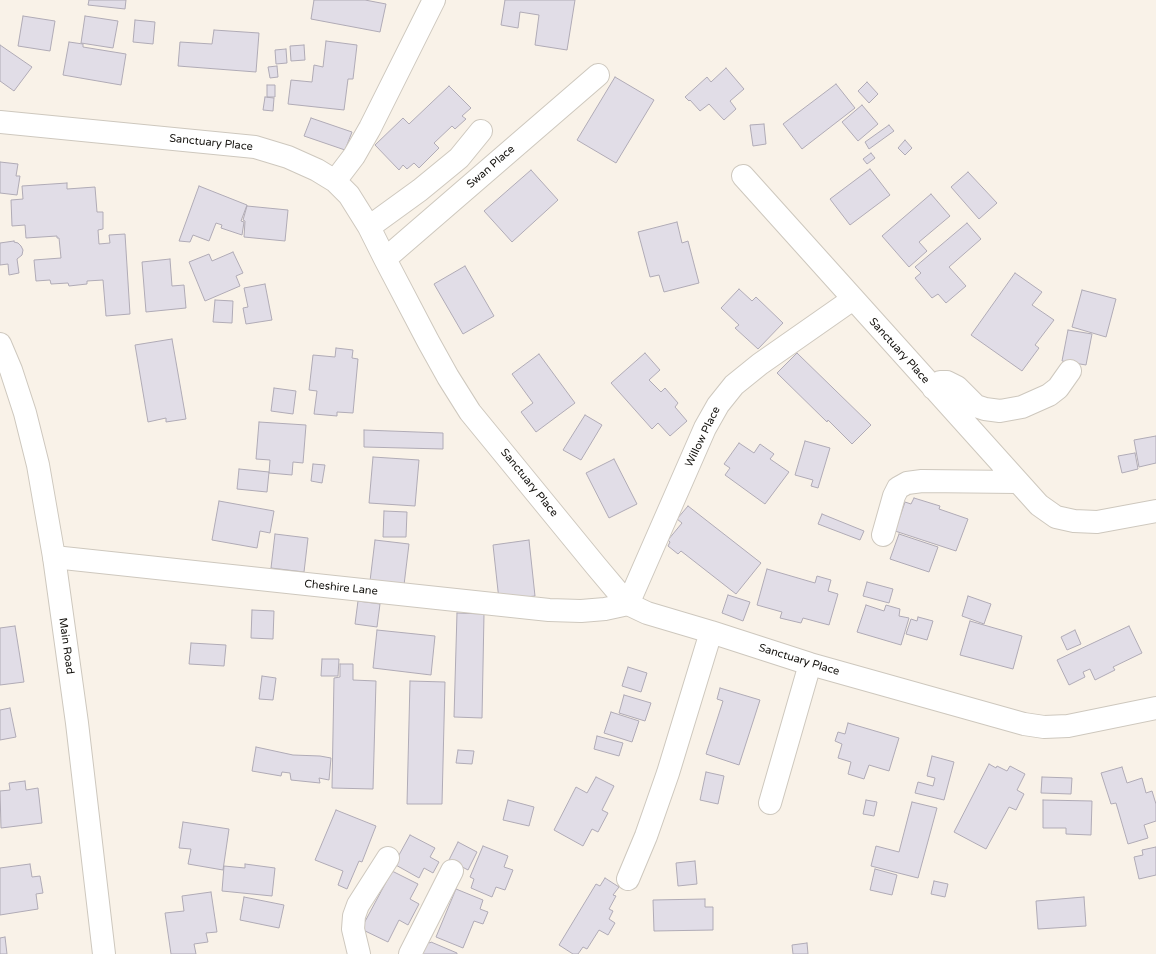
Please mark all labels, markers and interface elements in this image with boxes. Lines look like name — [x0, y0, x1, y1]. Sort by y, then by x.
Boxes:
street label: Sanctuary Place — [169, 132, 253, 154]
street label: Swan Place — [464, 143, 518, 191]
street label: Sanctuary Place — [866, 315, 932, 387]
street label: Willow Place — [683, 405, 723, 469]
street label: Sanctuary Place — [497, 446, 561, 520]
street label: Cheshire Lane — [304, 578, 378, 598]
street label: Main Road — [56, 617, 76, 675]
street label: Sanctuary Place — [757, 641, 841, 679]

